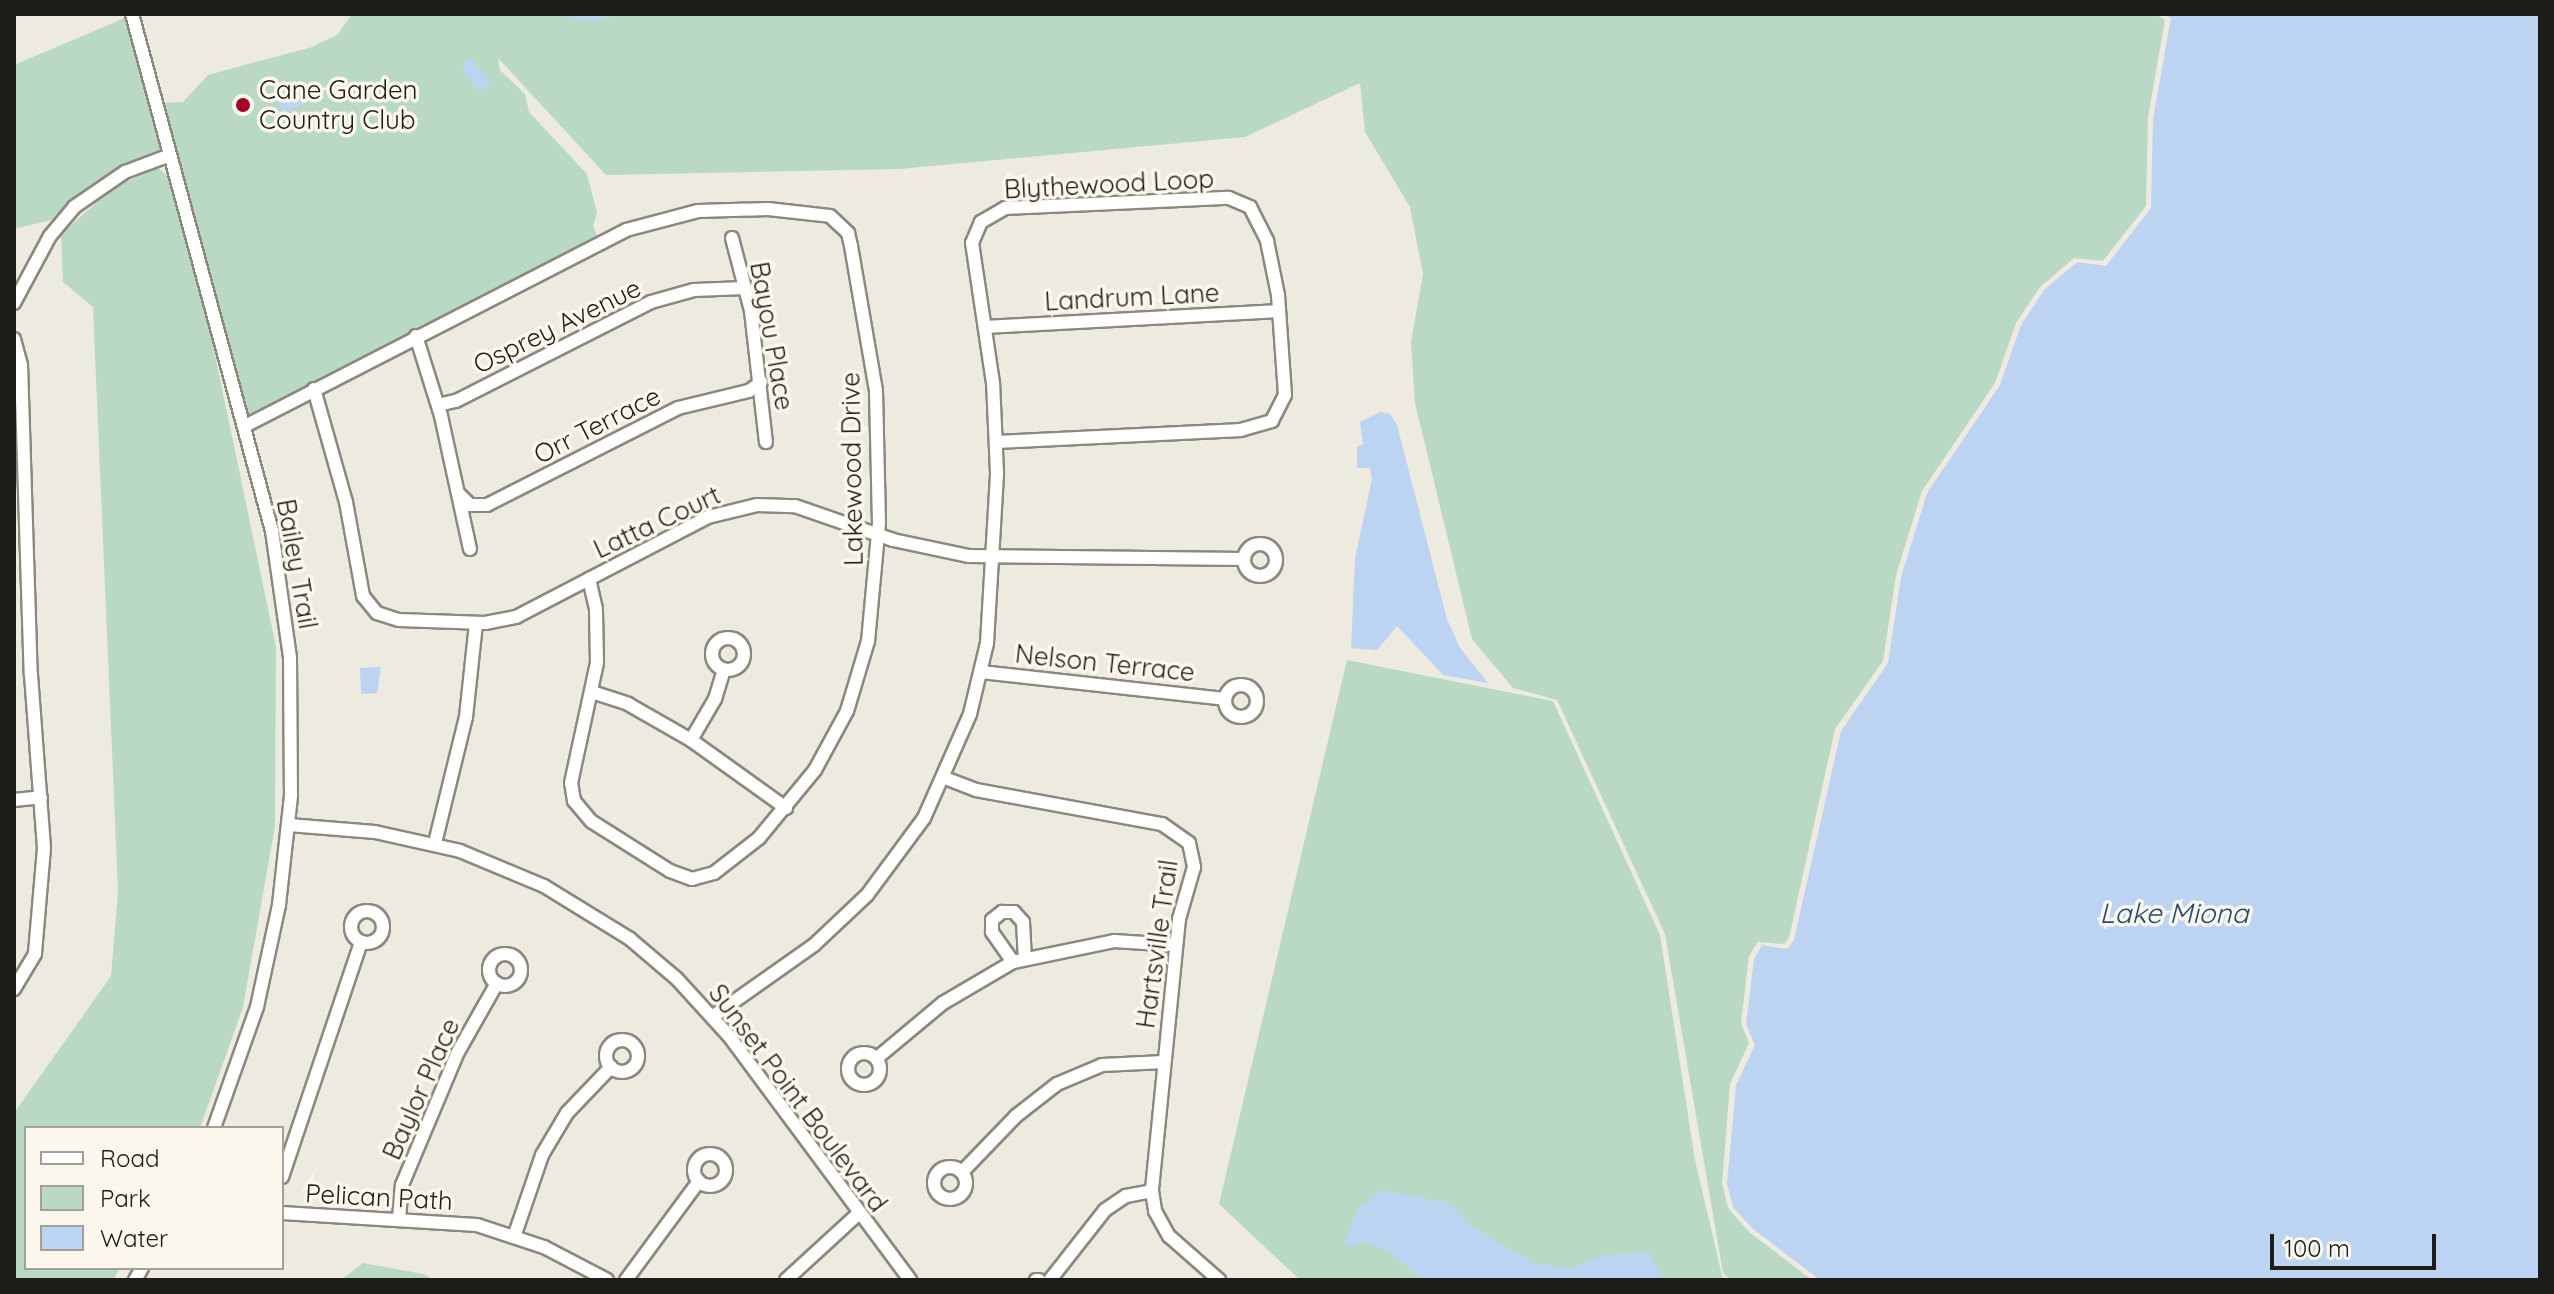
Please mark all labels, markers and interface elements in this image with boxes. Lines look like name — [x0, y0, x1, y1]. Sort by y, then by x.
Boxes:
place label: Cane Garden Country Club — [259, 74, 418, 136]
marker: Cane Garden Country Club — [234, 96, 252, 114]
street label: Blythewood Loop — [1003, 163, 1215, 205]
street label: Bayou Place — [744, 259, 800, 413]
street label: Osprey Avenue — [468, 272, 646, 380]
street label: Landrum Lane — [1044, 277, 1220, 317]
street label: Lakewood Drive — [835, 372, 869, 566]
street label: Orr Terrace — [528, 380, 666, 470]
street label: Latta Court — [589, 479, 725, 565]
street label: Bailey Trail — [270, 497, 324, 631]
street label: Nelson Terrace — [1014, 638, 1196, 688]
street label: Hartsville Trail — [1130, 858, 1184, 1030]
water label: Lake Miona — [2100, 896, 2248, 930]
street label: Sunset Point Boulevard — [702, 978, 894, 1218]
street label: Baylor Place — [376, 1014, 466, 1164]
legend — [24, 1126, 284, 1270]
text: Road — [100, 1143, 160, 1173]
street label: Pelican Path — [305, 1178, 453, 1216]
text: Park — [100, 1183, 151, 1213]
scale bar — [2274, 1218, 2440, 1268]
text: Water — [100, 1223, 168, 1253]
text: 100 m — [2284, 1233, 2350, 1263]

